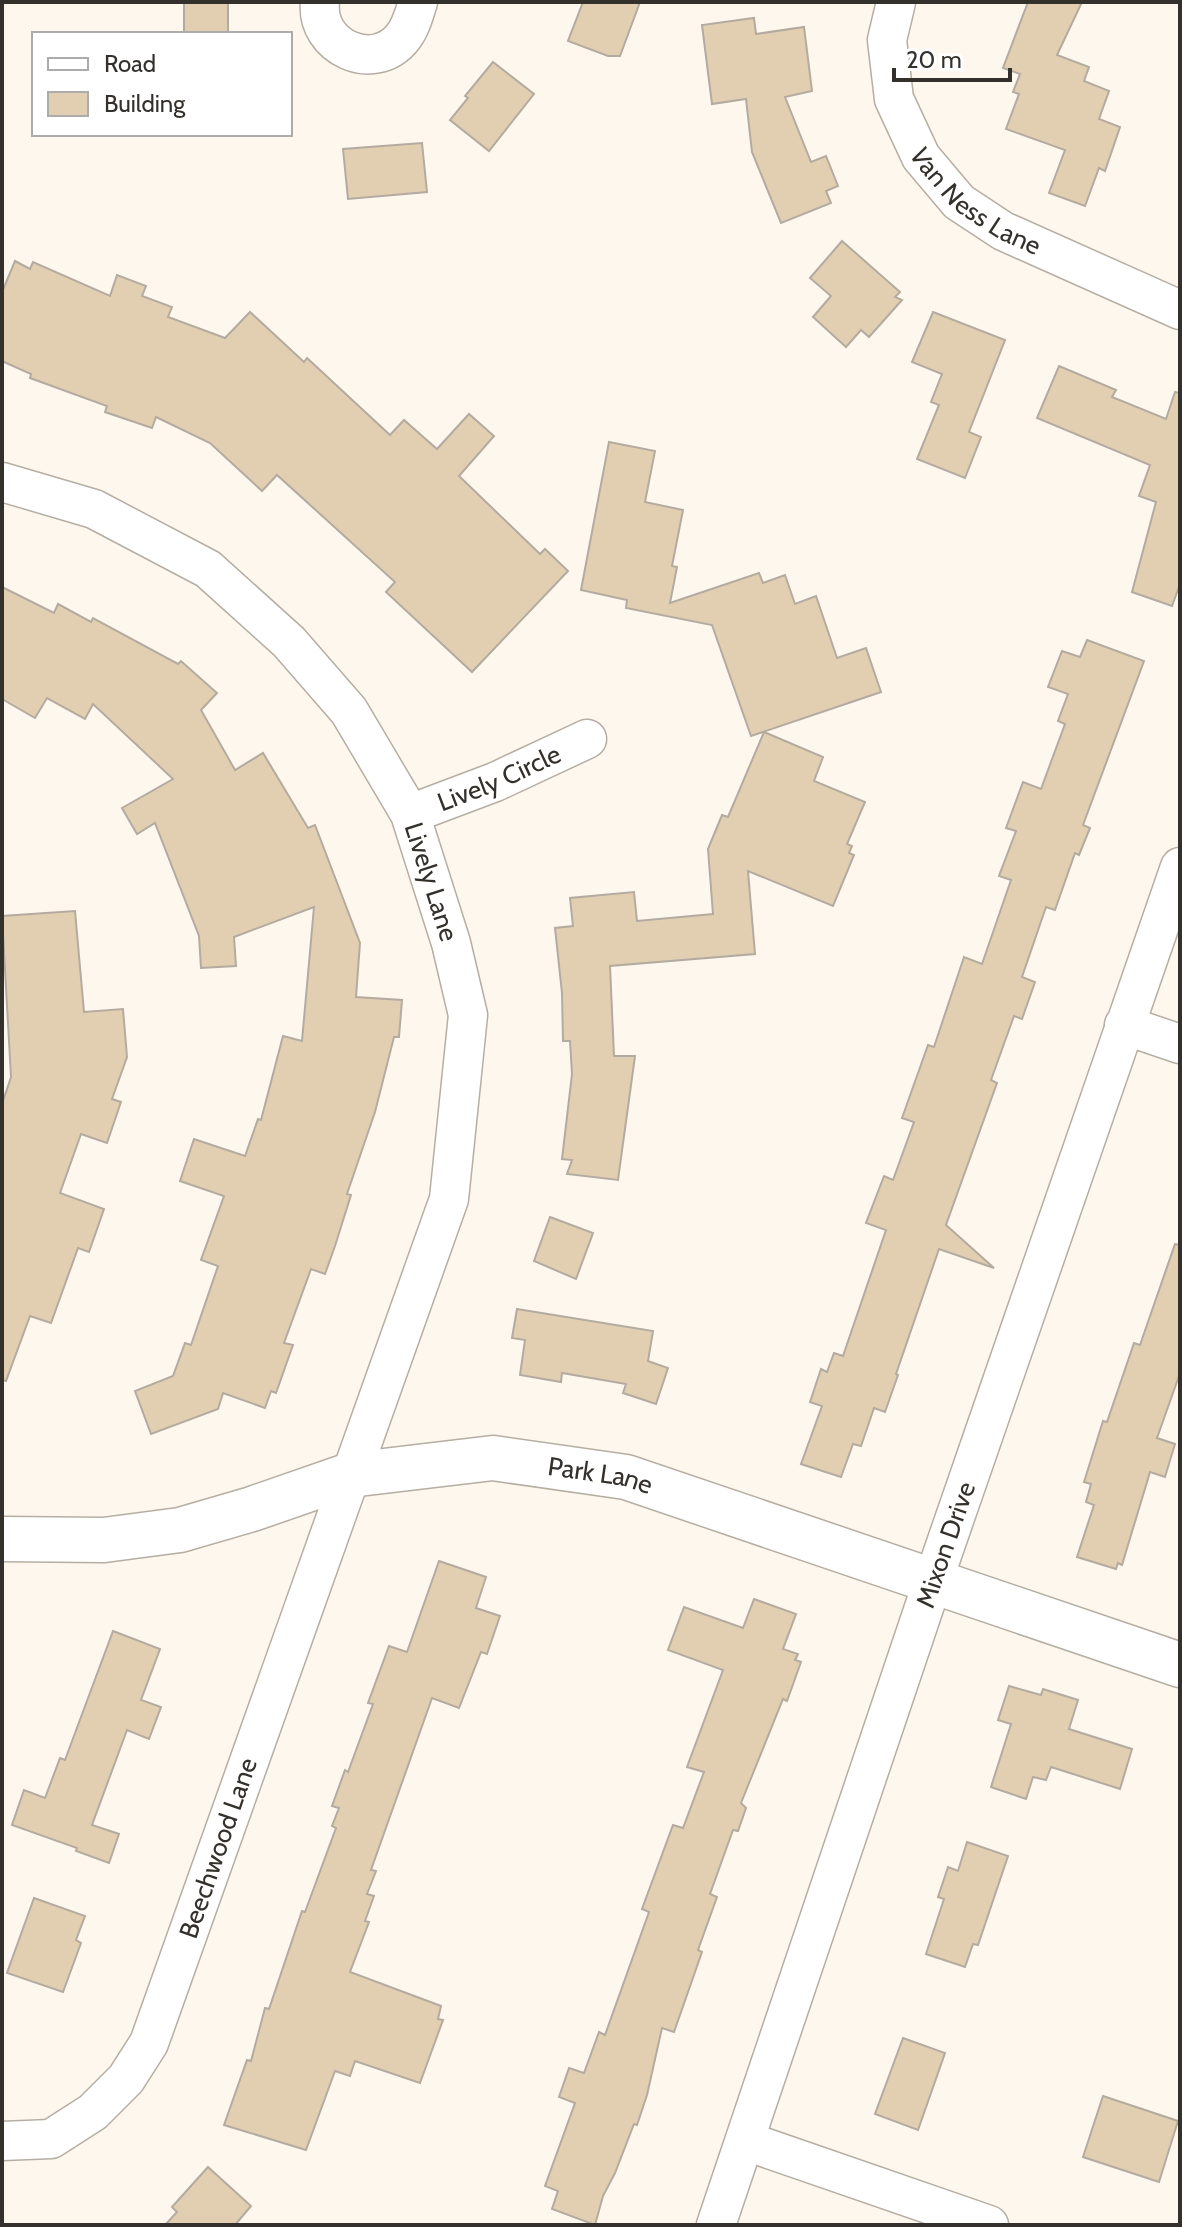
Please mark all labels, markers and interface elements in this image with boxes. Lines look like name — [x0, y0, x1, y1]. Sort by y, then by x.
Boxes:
legend — [32, 32, 292, 136]
scale bar — [894, 32, 1010, 82]
text: 20 m — [906, 45, 962, 74]
text: Road — [104, 49, 156, 78]
text: Building — [104, 89, 186, 118]
street label: Van Ness Lane — [903, 143, 1046, 262]
street label: Lively Circle — [433, 738, 566, 818]
street label: Lively Lane — [398, 818, 465, 945]
street label: Park Lane — [546, 1450, 657, 1501]
street label: Mixon Drive — [909, 1477, 982, 1612]
street label: Beechwood Lane — [172, 1754, 264, 1942]

